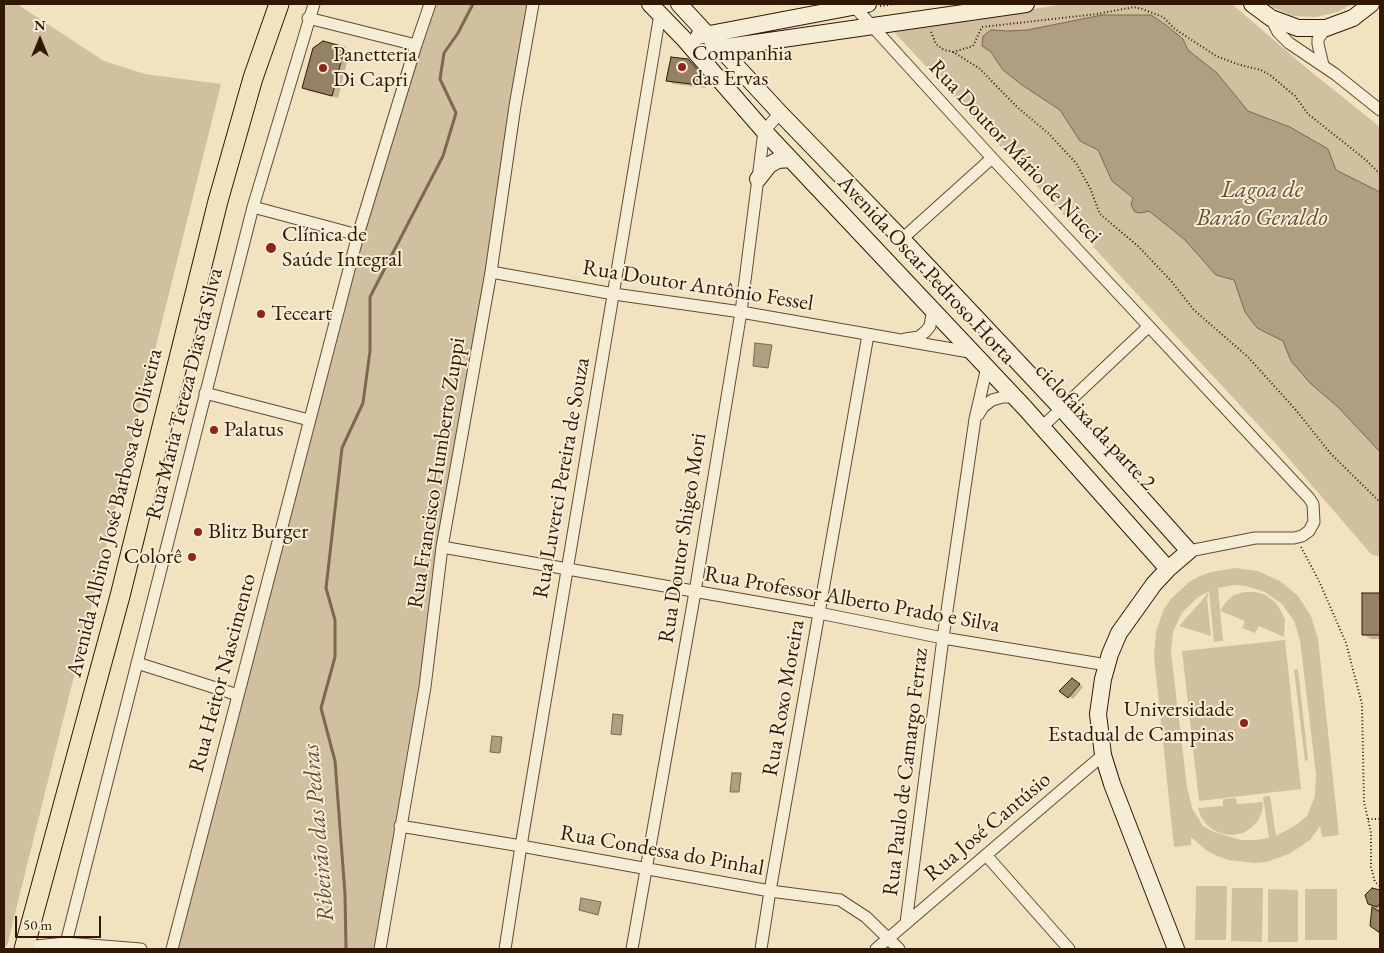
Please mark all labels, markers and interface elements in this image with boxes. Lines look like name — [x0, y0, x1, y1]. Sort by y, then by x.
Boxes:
north arrow — [15, 15, 65, 65]
text: N — [34, 16, 46, 34]
place label: Companhia das Ervas — [692, 41, 792, 92]
place label: Panetteria Di Capri — [333, 42, 417, 94]
street label: Rua Doutor Mário de Nucci — [923, 55, 1107, 249]
marker: Companhia das Ervas — [676, 61, 688, 73]
marker: Panetteria Di Capri — [317, 62, 329, 74]
street label: Avenida Oscar Pedroso Horta — [832, 170, 1020, 370]
water label: Lagoa de Barão Geraldo — [1196, 176, 1328, 232]
place label: Clínica de Saúde Integral — [282, 222, 402, 274]
marker: Clínica de Saúde Integral — [264, 241, 278, 255]
street label: Rua Doutor Antônio Fessel — [581, 255, 815, 317]
street label: Rua Maria Tereza Dias da Silva — [141, 265, 229, 523]
place label: Teceart — [271, 301, 332, 327]
marker: Teceart — [255, 308, 267, 320]
street label: Rua Francisco Humberto Zuppi — [403, 336, 471, 610]
street label: Avenida Albino José Barbosa de Oliveira — [61, 346, 169, 680]
street label: Rua Luverci Pereira de Souza — [528, 356, 596, 600]
street label: ciclofaixa da parte 2 — [1029, 358, 1161, 496]
place label: Palatus — [224, 417, 283, 443]
marker: Palatus — [208, 424, 220, 436]
street label: Rua Doutor Shigeo Mori — [653, 431, 713, 645]
place label: Blitz Burger — [208, 519, 309, 545]
marker: Blitz Burger — [192, 526, 204, 538]
place label: Colorê — [124, 544, 182, 570]
marker: Colorê — [186, 551, 198, 563]
street label: Rua Professor Alberto Prado e Silva — [702, 561, 1002, 639]
street label: Rua Heitor Nascimento — [184, 571, 262, 775]
street label: Rua Roxo Moreira — [757, 618, 811, 778]
street label: Rua Paulo de Camargo Ferraz — [878, 647, 934, 897]
place label: Universidade Estadual de Campinas — [1048, 697, 1234, 748]
marker: Universidade Estadual de Campinas — [1238, 717, 1250, 729]
water label: Ribeirão das Pedras — [297, 743, 341, 923]
street label: Rua José Cantúsio — [919, 766, 1057, 888]
street label: Rua Condessa do Pinhal — [558, 820, 766, 882]
scale bar — [18, 906, 104, 938]
text: 50 m — [23, 915, 52, 934]

